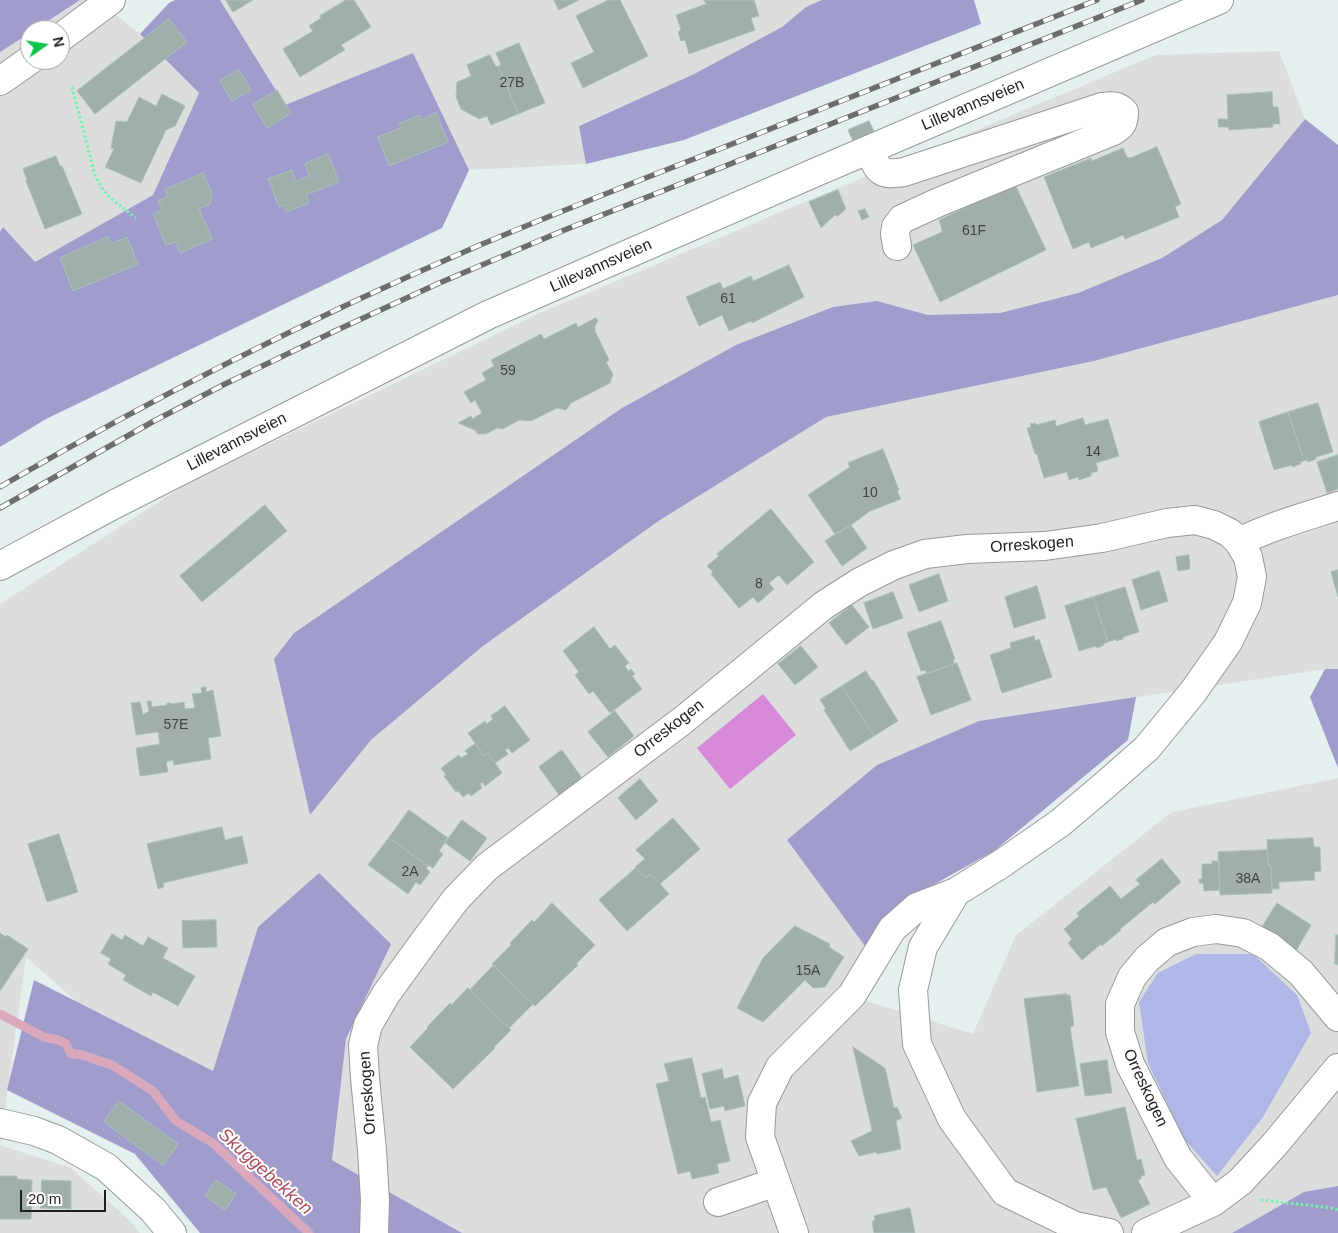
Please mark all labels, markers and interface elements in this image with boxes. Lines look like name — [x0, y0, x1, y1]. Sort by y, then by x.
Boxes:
north arrow — [20, 20, 70, 70]
text: N — [50, 35, 68, 49]
house number: 27B — [500, 75, 524, 91]
street label: Lillevannsveien — [919, 75, 1027, 135]
house number: 61F — [962, 223, 986, 239]
street label: Lillevannsveien — [547, 235, 655, 297]
house number: 61 — [720, 291, 736, 307]
house number: 59 — [500, 363, 516, 379]
street label: Lillevannsveien — [184, 409, 290, 475]
house number: 14 — [1085, 444, 1101, 460]
house number: 10 — [862, 485, 878, 501]
street label: Orreskogen — [990, 533, 1074, 557]
house number: 8 — [755, 576, 763, 592]
street label: Orreskogen — [630, 696, 708, 762]
house number: 57E — [164, 717, 188, 733]
house number: 2A — [401, 864, 419, 880]
house number: 38A — [1236, 871, 1260, 887]
house number: 15A — [796, 963, 820, 979]
street label: Orreskogen — [1119, 1046, 1171, 1130]
street label: Orreskogen — [356, 1051, 380, 1135]
water label: Skuggebekken — [214, 1124, 316, 1220]
scale bar — [22, 1180, 109, 1212]
text: 20 m — [28, 1190, 61, 1207]

